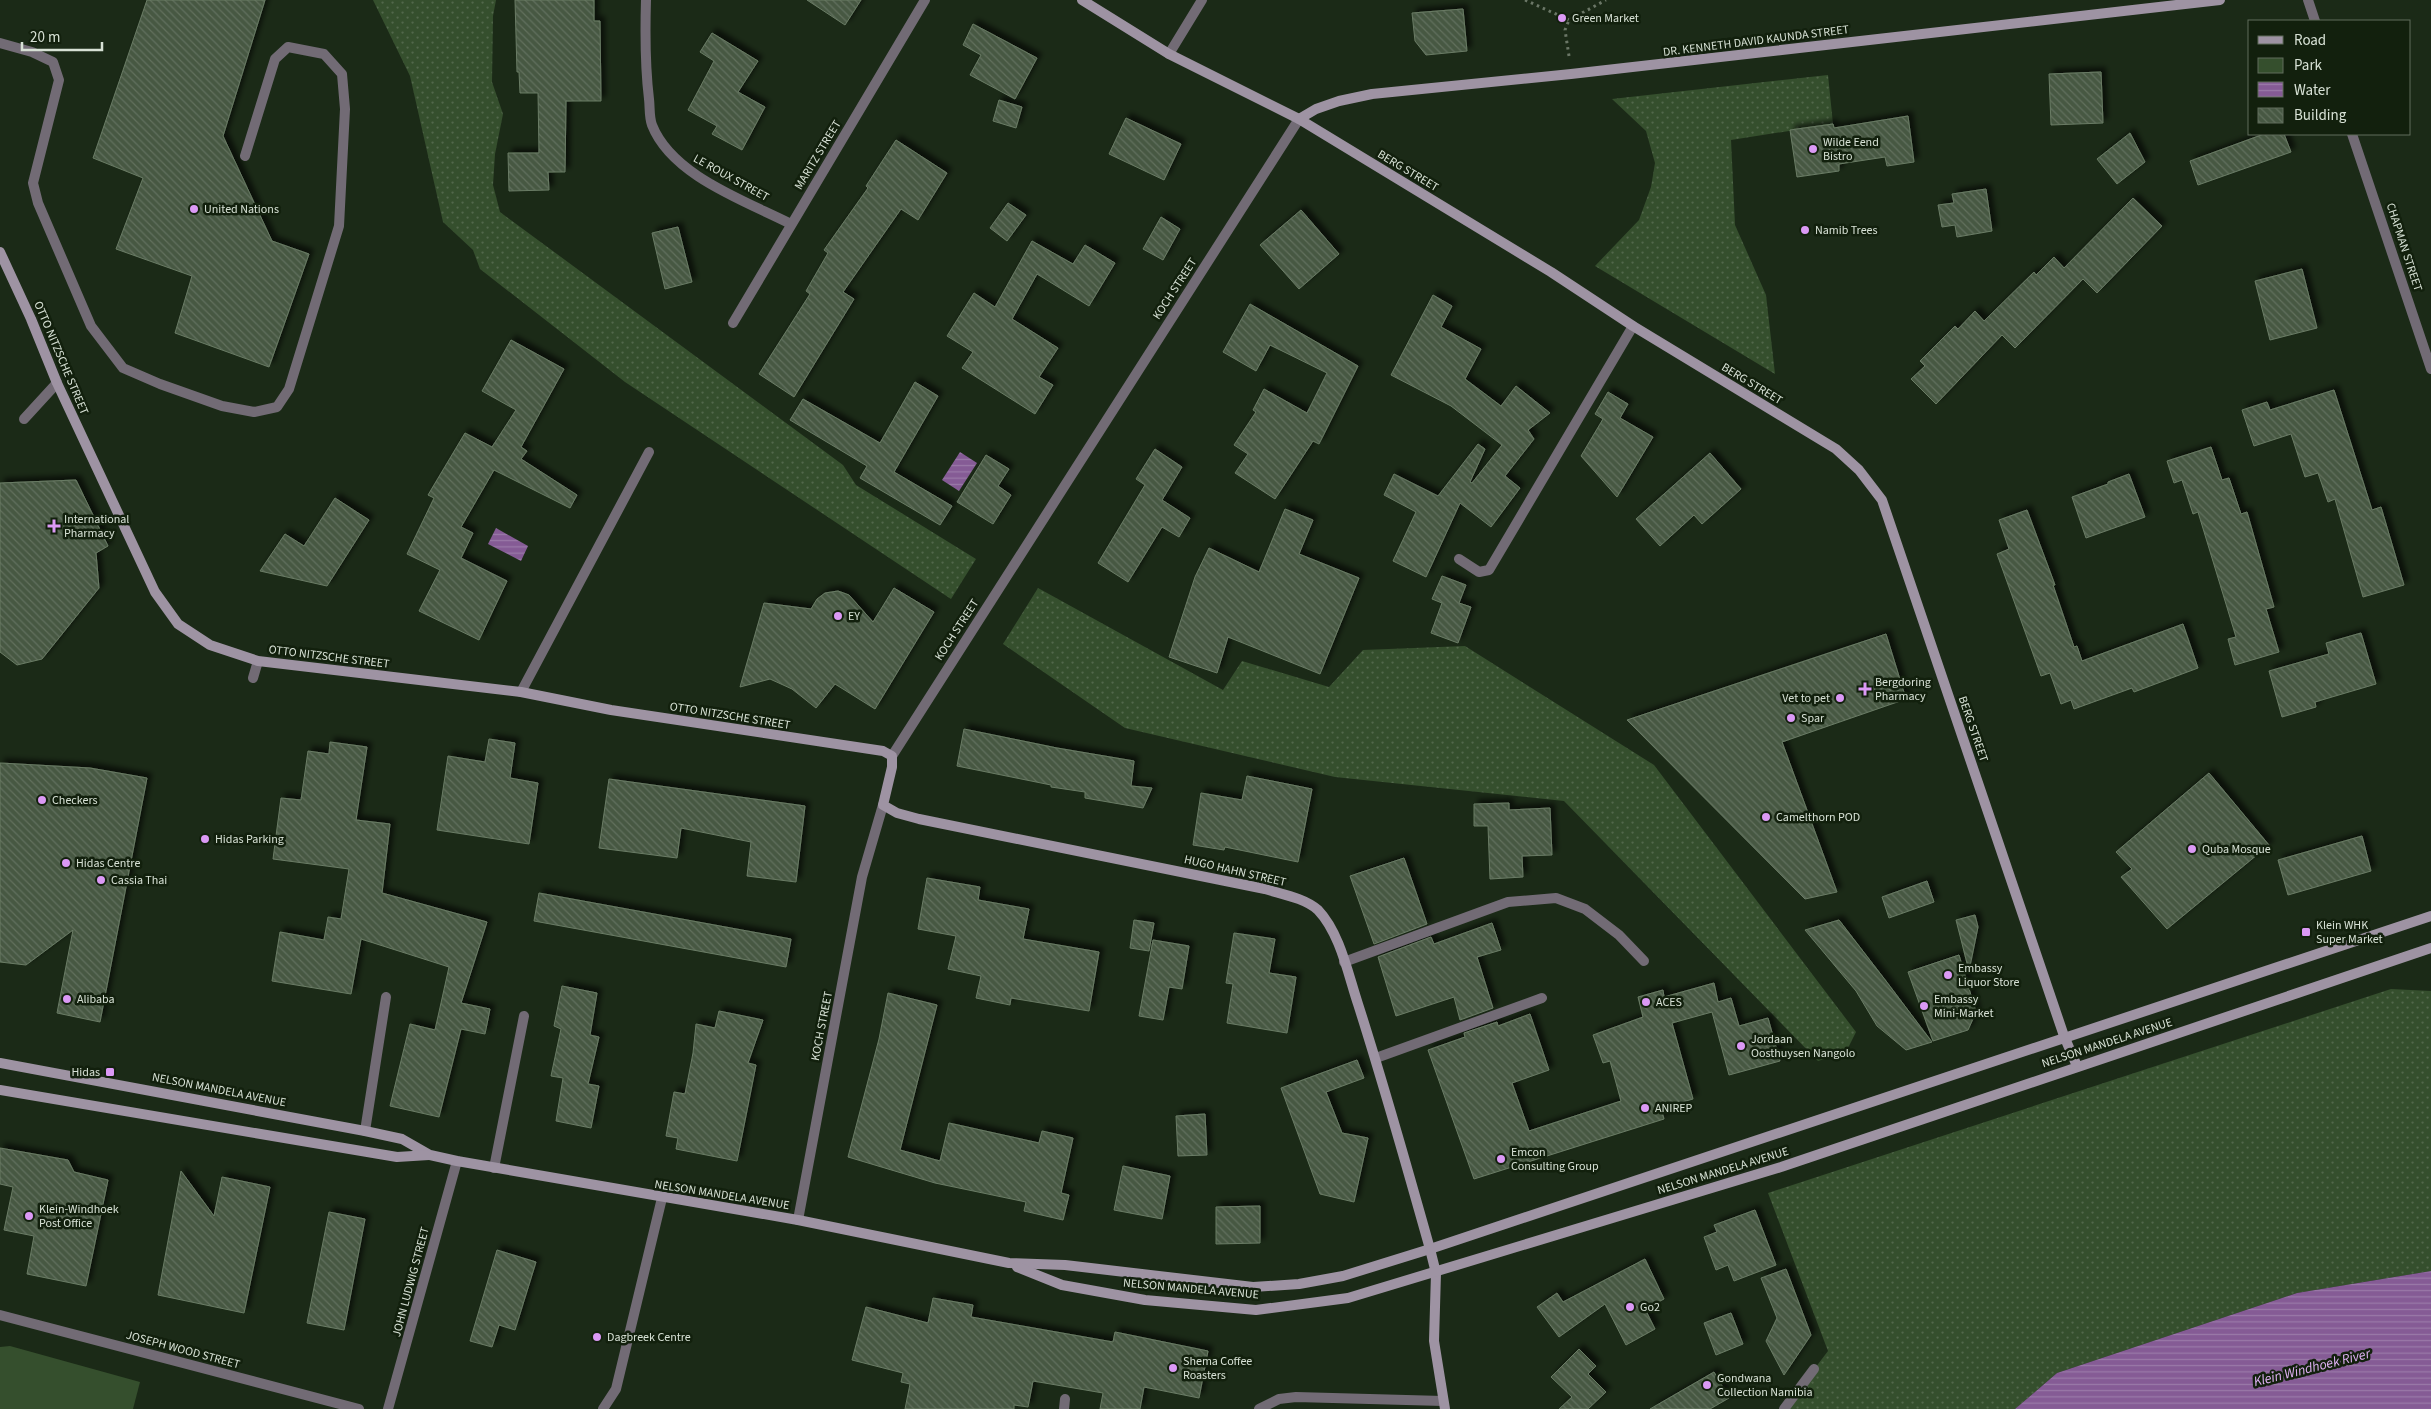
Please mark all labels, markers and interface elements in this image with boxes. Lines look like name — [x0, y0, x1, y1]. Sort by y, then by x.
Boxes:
place label: Green Market — [1572, 10, 1639, 27]
marker: Green Market — [1556, 12, 1568, 24]
scale bar — [22, 20, 102, 52]
legend — [2248, 20, 2411, 135]
street label: DR. KENNETH DAVID KAUNDA STREET — [1662, 21, 1851, 61]
text: 20 m — [30, 27, 60, 48]
text: Road — [2294, 30, 2326, 51]
text: Park — [2294, 55, 2323, 76]
text: Water — [2294, 80, 2331, 101]
text: Building — [2294, 105, 2347, 126]
street label: MARITZ STREET — [791, 117, 846, 193]
place label: Wilde Eend Bistro — [1823, 134, 1879, 165]
marker: Wilde Eend Bistro — [1807, 143, 1819, 155]
street label: BERG STREET — [1374, 146, 1442, 196]
street label: LE ROUX STREET — [690, 150, 772, 206]
place label: United Nations — [204, 201, 279, 218]
street label: CHAPMAN STREET — [2382, 201, 2426, 294]
marker: United Nations — [188, 203, 200, 215]
place label: Namib Trees — [1815, 222, 1878, 239]
marker: Namib Trees — [1799, 224, 1811, 236]
street label: KOCH STREET — [1149, 254, 1202, 323]
street label: OTTO NITZSCHE STREET — [29, 299, 93, 418]
street label: BERG STREET — [1718, 359, 1786, 409]
place label: International Pharmacy — [64, 511, 129, 542]
marker: International Pharmacy — [48, 520, 60, 532]
street label: KOCH STREET — [931, 595, 984, 664]
place label: EY — [848, 608, 860, 625]
marker: EY — [832, 610, 844, 622]
street label: OTTO NITZSCHE STREET — [268, 641, 391, 673]
place label: Bergdoring Pharmacy — [1875, 674, 1931, 705]
marker: Bergdoring Pharmacy — [1859, 683, 1871, 695]
place label: Vet to pet — [1782, 690, 1830, 707]
marker: Vet to pet — [1834, 692, 1846, 704]
street label: BERG STREET — [1954, 694, 1992, 765]
street label: OTTO NITZSCHE STREET — [669, 698, 792, 734]
place label: Spar — [1801, 710, 1825, 727]
marker: Spar — [1785, 712, 1797, 724]
place label: Checkers — [52, 792, 98, 809]
marker: Checkers — [36, 794, 48, 806]
place label: Camelthorn POD — [1776, 809, 1860, 826]
marker: Camelthorn POD — [1760, 811, 1772, 823]
place label: Hidas Parking — [215, 831, 284, 848]
marker: Hidas Parking — [199, 833, 211, 845]
place label: Quba Mosque — [2202, 841, 2271, 858]
marker: Quba Mosque — [2186, 843, 2198, 855]
street label: HUGO HAHN STREET — [1182, 851, 1288, 891]
place label: Hidas Centre — [76, 855, 140, 872]
marker: Hidas Centre — [60, 857, 72, 869]
place label: Cassia Thai — [111, 872, 167, 889]
marker: Cassia Thai — [95, 874, 107, 886]
place label: Klein WHK Super Market — [2316, 917, 2383, 948]
marker: Klein WHK Super Market — [2300, 926, 2312, 938]
place label: Embassy Liquor Store — [1958, 960, 2020, 991]
marker: Embassy Liquor Store — [1942, 969, 1954, 981]
street label: KOCH STREET — [807, 989, 837, 1062]
place label: Alibaba — [77, 991, 115, 1008]
place label: Embassy Mini-Market — [1934, 991, 1993, 1022]
marker: Alibaba — [61, 993, 73, 1005]
place label: ACES — [1656, 994, 1682, 1011]
marker: ACES — [1640, 996, 1652, 1008]
marker: Embassy Mini-Market — [1918, 1000, 1930, 1012]
street label: NELSON MANDELA AVENUE — [2040, 1014, 2174, 1072]
place label: Jordaan Oosthuysen Nangolo — [1751, 1031, 1855, 1062]
marker: Jordaan Oosthuysen Nangolo — [1735, 1040, 1747, 1052]
place label: Hidas — [71, 1064, 100, 1081]
marker: Hidas — [104, 1066, 116, 1078]
street label: NELSON MANDELA AVENUE — [150, 1069, 288, 1111]
place label: ANIREP — [1655, 1100, 1693, 1117]
marker: ANIREP — [1639, 1102, 1651, 1114]
street label: NELSON MANDELA AVENUE — [1655, 1143, 1791, 1199]
place label: Emcon Consulting Group — [1511, 1144, 1599, 1175]
marker: Emcon Consulting Group — [1495, 1153, 1507, 1165]
street label: NELSON MANDELA AVENUE — [653, 1176, 791, 1214]
place label: Klein-Windhoek Post Office — [39, 1201, 119, 1232]
marker: Klein-Windhoek Post Office — [23, 1210, 35, 1222]
street label: JOHN LUDWIG STREET — [388, 1225, 434, 1339]
street label: NELSON MANDELA AVENUE — [1122, 1275, 1260, 1303]
place label: Go2 — [1640, 1299, 1660, 1316]
marker: Go2 — [1624, 1301, 1636, 1313]
street label: JOSEPH WOOD STREET — [124, 1327, 242, 1374]
place label: Dagbreek Centre — [607, 1329, 691, 1346]
marker: Dagbreek Centre — [591, 1331, 603, 1343]
water label: Klein Windhoek River — [2252, 1344, 2374, 1392]
place label: Shema Coffee Roasters — [1183, 1353, 1252, 1384]
marker: Shema Coffee Roasters — [1167, 1362, 1179, 1374]
place label: Gondwana Collection Namibia — [1717, 1370, 1813, 1401]
marker: Gondwana Collection Namibia — [1701, 1379, 1713, 1391]

